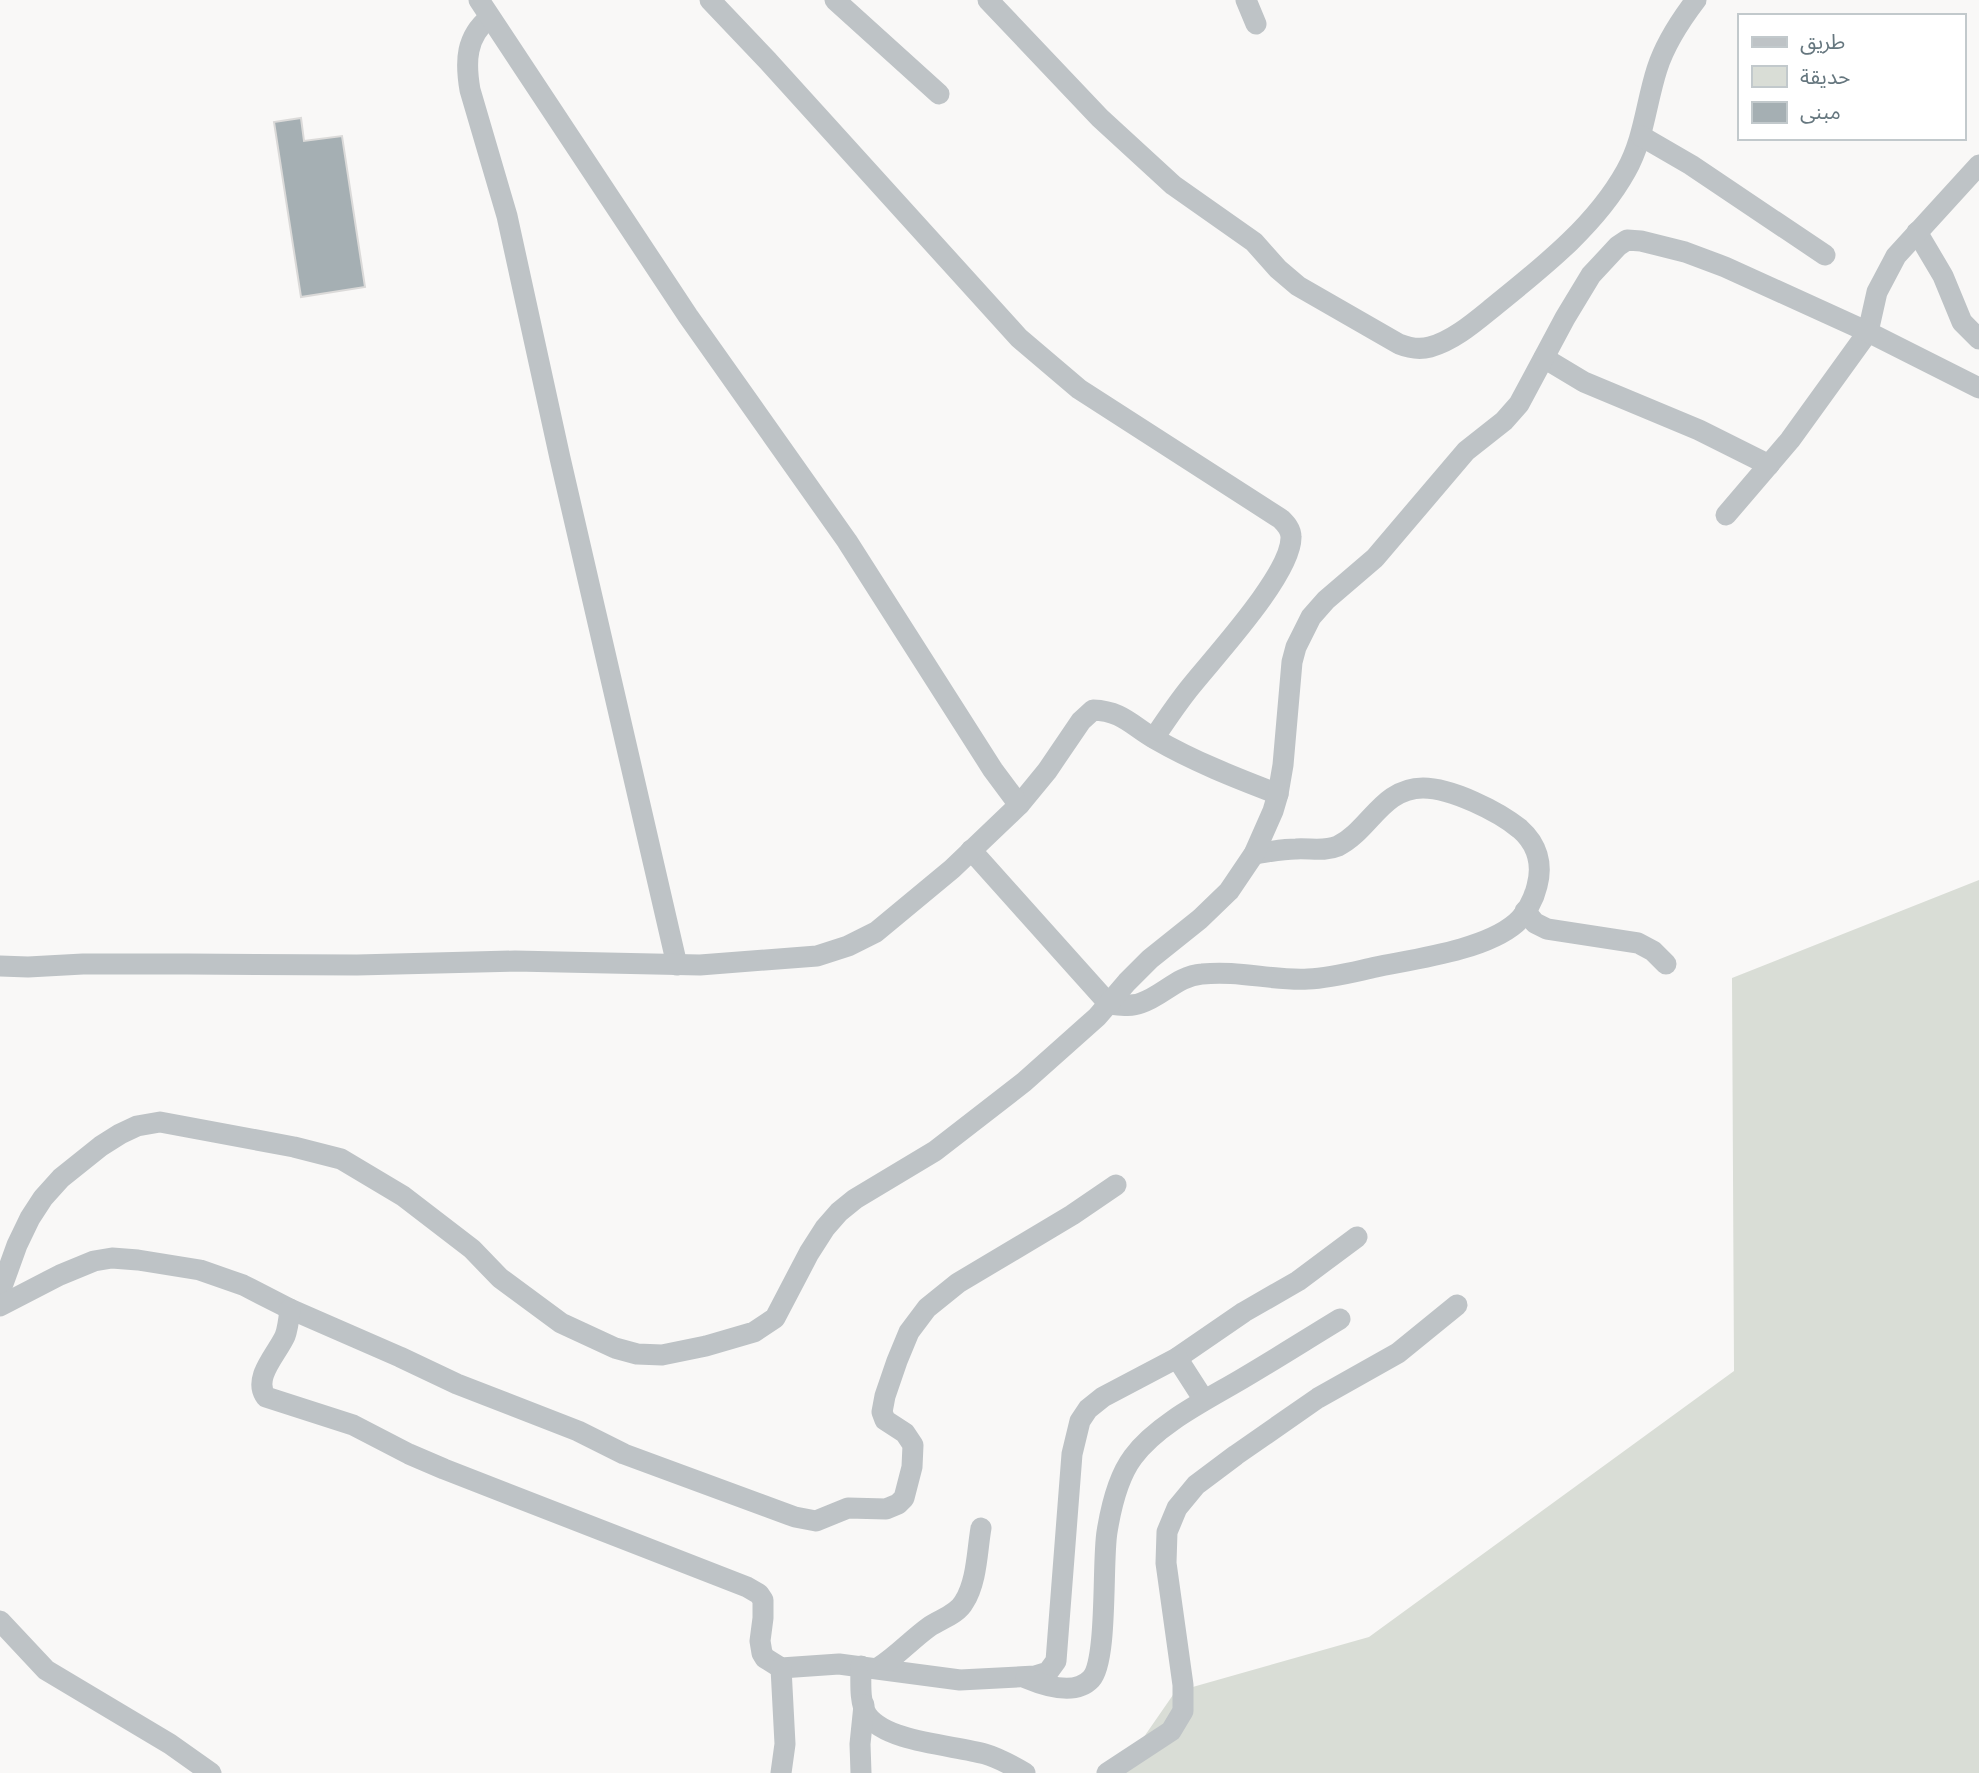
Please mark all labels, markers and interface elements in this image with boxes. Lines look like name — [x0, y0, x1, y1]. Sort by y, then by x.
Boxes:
legend — [1738, 14, 1965, 140]
text: طريق — [1800, 30, 1845, 55]
text: حديقة — [1800, 65, 1850, 88]
text: مبنى — [1800, 100, 1841, 124]

